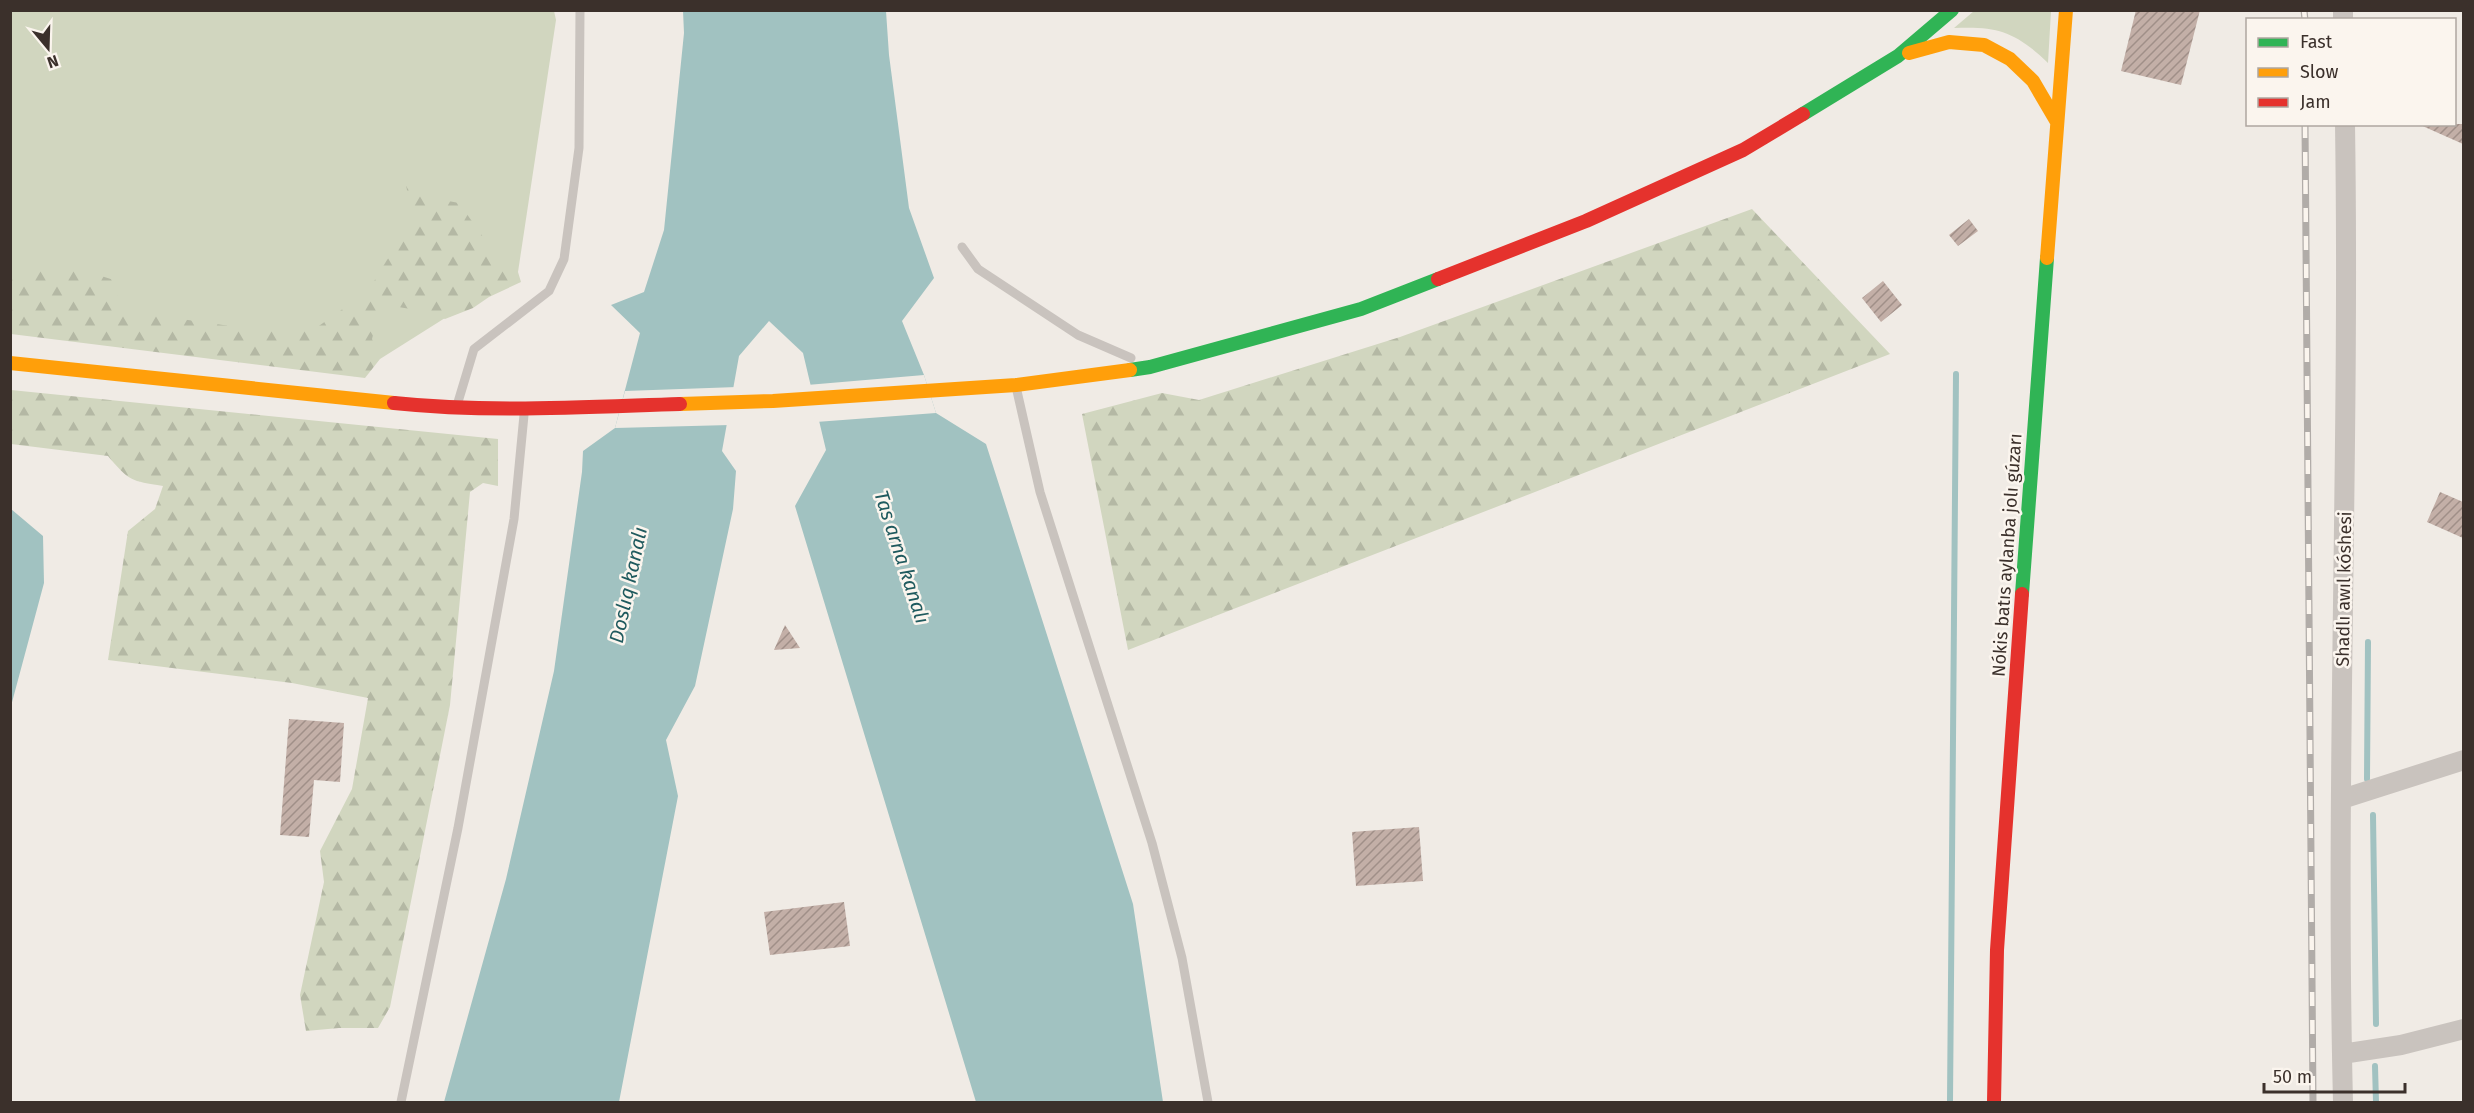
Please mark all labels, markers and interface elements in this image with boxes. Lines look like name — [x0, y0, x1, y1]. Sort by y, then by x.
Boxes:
north arrow — [18, 18, 78, 78]
legend — [2246, 18, 2456, 126]
text: Fast — [2300, 31, 2333, 53]
text: N — [45, 51, 61, 72]
text: Slow — [2300, 61, 2339, 83]
text: Jam — [2300, 91, 2331, 113]
street label: Nókis batıs aylanba jolı gúzarı — [1988, 433, 2026, 677]
water label: Tas arna kanalı — [869, 487, 935, 627]
street label: Shadlı awıl kóshesi — [2332, 511, 2356, 667]
water label: Doslıq kanalı — [604, 525, 652, 645]
scale bar — [2264, 1056, 2405, 1094]
text: 50 m — [2273, 1066, 2312, 1088]

